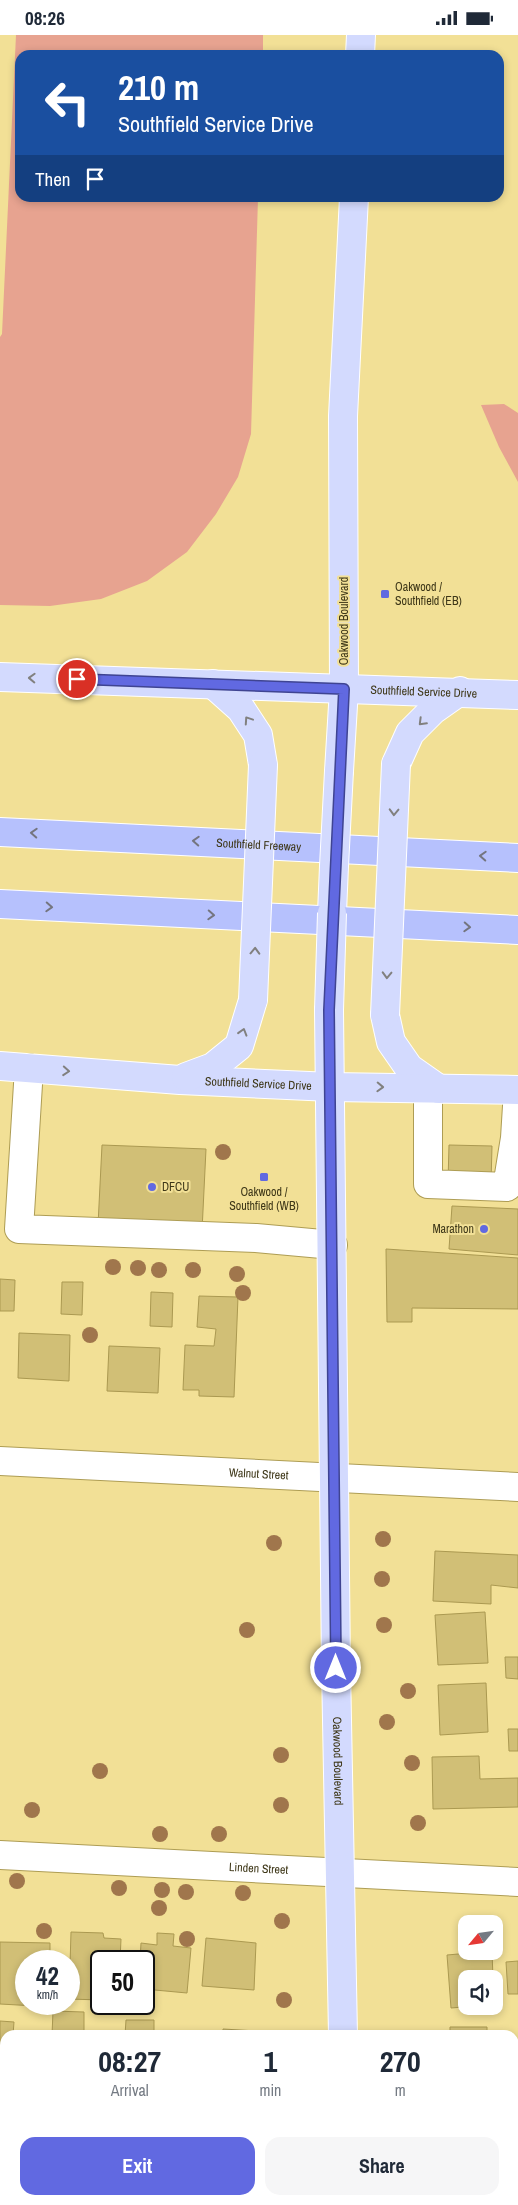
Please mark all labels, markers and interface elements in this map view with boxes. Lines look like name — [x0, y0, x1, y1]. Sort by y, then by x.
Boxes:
text: 08:26 — [25, 5, 65, 31]
text: 210 m — [118, 64, 199, 111]
icon: left — [35, 70, 100, 135]
text: Southfield Service Drive — [118, 109, 314, 139]
icon: arrive — [81, 165, 109, 193]
text: Then — [35, 166, 71, 192]
street label: Oakwood Boulevard — [336, 577, 352, 665]
place label: Oakwood / Southfield (EB) — [395, 579, 462, 609]
marker: Oakwood / Southfield (EB) — [379, 588, 391, 600]
pin — [56, 658, 98, 700]
icon: arrive — [63, 665, 91, 693]
one-way arrow — [28, 672, 36, 683]
street label: Southfield Service Drive — [370, 682, 477, 702]
one-way arrow — [244, 716, 254, 725]
one-way arrow — [419, 716, 428, 725]
one-way arrow — [388, 809, 399, 817]
one-way arrow — [29, 828, 37, 839]
street label: Southfield Freeway — [216, 835, 302, 855]
one-way arrow — [192, 836, 200, 847]
one-way arrow — [478, 851, 486, 861]
one-way arrow — [45, 901, 53, 912]
one-way arrow — [207, 909, 215, 920]
one-way arrow — [463, 922, 471, 933]
one-way arrow — [250, 947, 260, 954]
one-way arrow — [381, 971, 392, 979]
one-way arrow — [238, 1028, 248, 1036]
one-way arrow — [62, 1065, 70, 1076]
street label: Southfield Service Drive — [205, 1073, 312, 1094]
one-way arrow — [376, 1082, 384, 1092]
marker: Oakwood / Southfield (WB) — [258, 1171, 270, 1183]
place label: DFCU — [162, 1179, 189, 1195]
marker: DFCU — [146, 1181, 158, 1193]
place label: Oakwood / Southfield (WB) — [229, 1184, 299, 1214]
place label: Marathon — [432, 1221, 474, 1237]
marker: Marathon — [478, 1223, 490, 1235]
street label: Walnut Street — [229, 1465, 289, 1483]
position arrow — [309, 1641, 361, 1693]
street label: Oakwood Boulevard — [329, 1716, 347, 1805]
street label: Linden Street — [229, 1859, 289, 1878]
north arrow — [458, 1915, 502, 1960]
map controls — [458, 1915, 503, 2015]
speed limit sign: 50 — [90, 1950, 155, 2015]
text: 42 — [36, 1959, 59, 1993]
button: sound — [458, 1970, 503, 2015]
text: km/h — [37, 1987, 58, 2003]
text: 08:27 — [98, 2041, 161, 2081]
text: 1 — [264, 2041, 277, 2081]
text: 270 — [380, 2041, 421, 2081]
text: Arrival — [111, 2079, 149, 2101]
text: min — [259, 2079, 281, 2101]
text: m — [395, 2079, 406, 2101]
button: Exit — [20, 2137, 255, 2195]
button: Share — [265, 2137, 499, 2195]

